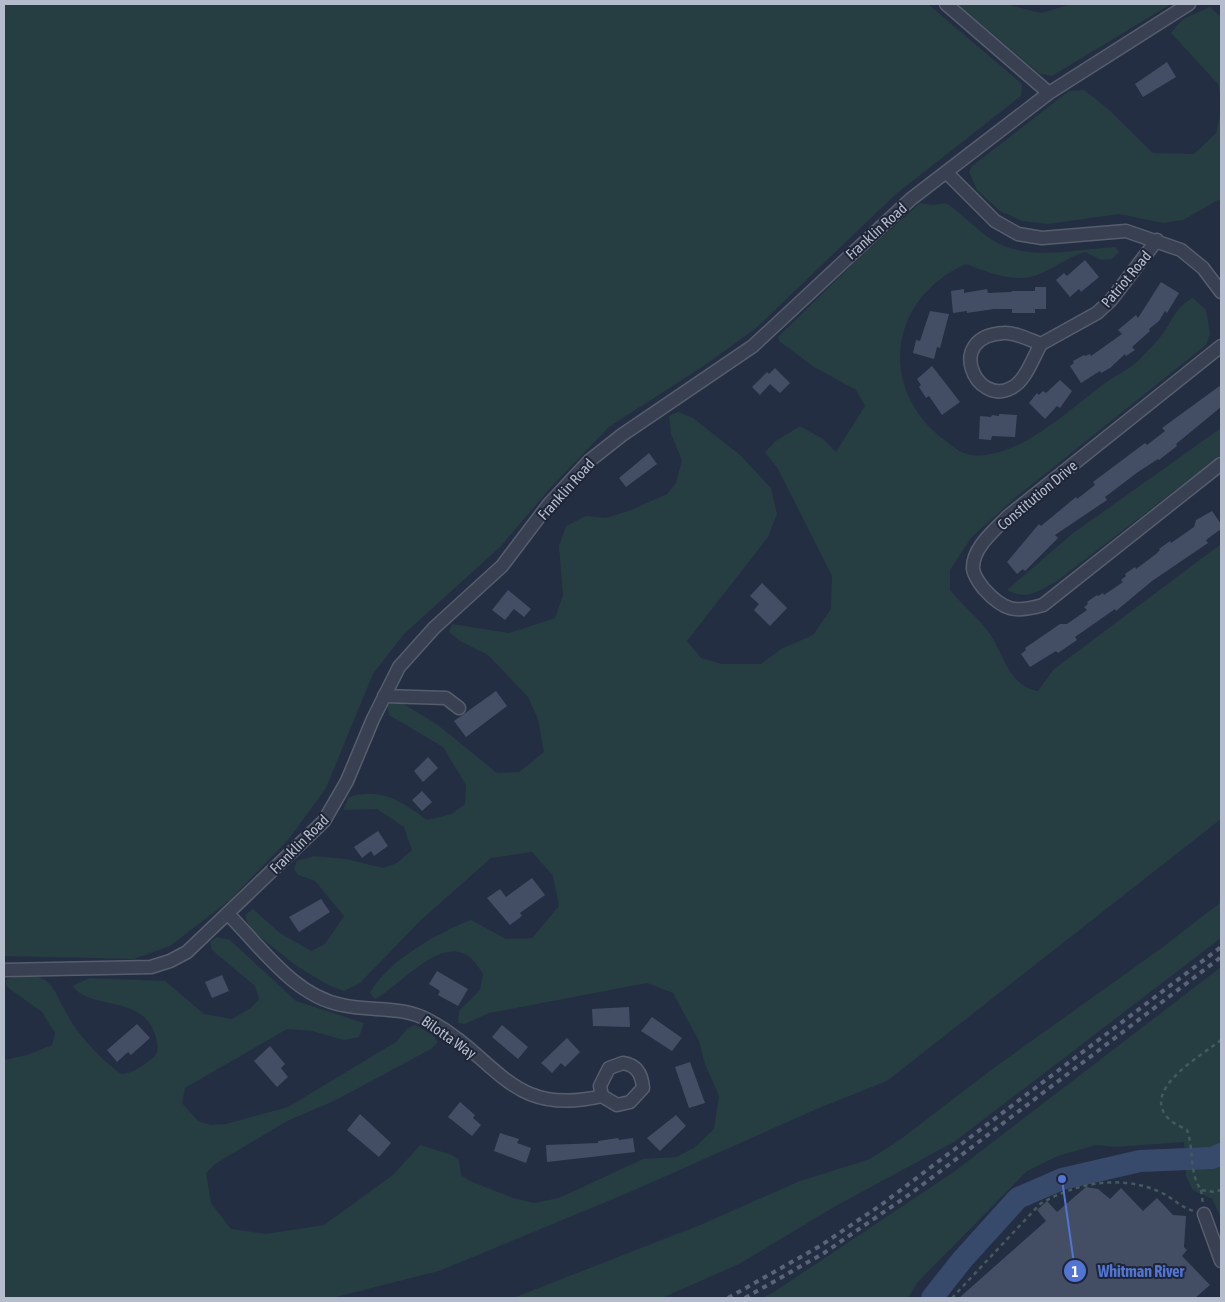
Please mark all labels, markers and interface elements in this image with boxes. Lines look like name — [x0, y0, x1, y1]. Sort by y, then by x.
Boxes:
street label: Franklin Road — [842, 199, 910, 263]
street label: Patriot Road — [1098, 247, 1154, 311]
street label: Franklin Road — [534, 455, 598, 523]
street label: Constitution Drive — [994, 457, 1081, 533]
street label: Franklin Road — [266, 811, 332, 877]
street label: Bilotta Way — [418, 1012, 480, 1062]
callout: Whitman River — [1062, 1256, 1194, 1287]
text: Whitman River — [1097, 1262, 1185, 1280]
text: 1 — [1071, 1263, 1079, 1280]

